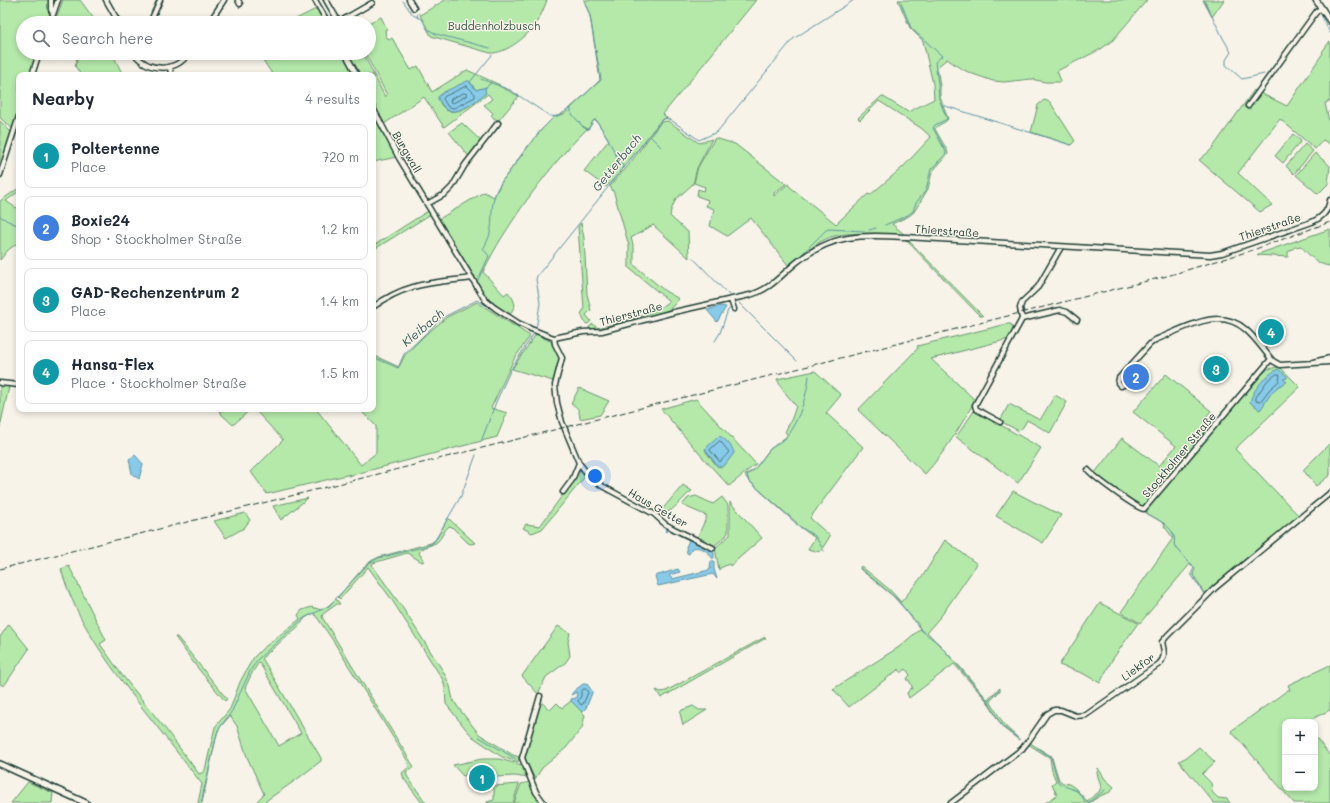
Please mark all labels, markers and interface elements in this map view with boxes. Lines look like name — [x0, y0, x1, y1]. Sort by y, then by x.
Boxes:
search box — [16, 16, 376, 60]
park label: Buddenholzbusch — [448, 18, 540, 33]
icon: search — [30, 27, 52, 49]
text: Search here — [62, 28, 153, 48]
text: Nearby — [32, 87, 94, 109]
text: 4 results — [305, 90, 360, 107]
street label: Burgwall — [390, 128, 425, 175]
water label: Getterbach — [588, 130, 644, 194]
text: Poltertenne — [71, 138, 160, 158]
text: 1 — [43, 148, 49, 165]
text: 720 m — [322, 148, 359, 165]
text: Place — [71, 158, 106, 175]
street label: Thierstraße — [1237, 209, 1303, 244]
text: Boxie24 — [71, 210, 130, 230]
text: 2 — [42, 220, 50, 237]
text: 1.2 km — [321, 220, 359, 237]
street label: Thierstraße — [914, 221, 980, 240]
text: Shop · Stockholmer Straße — [71, 230, 242, 247]
text: GAD-Rechenzentrum 2 — [71, 282, 239, 302]
text: 3 — [42, 292, 50, 309]
text: 1.4 km — [320, 292, 359, 309]
street label: Thierstraße — [598, 298, 664, 329]
text: Place — [71, 302, 106, 319]
water label: Kleibach — [398, 305, 447, 350]
pin: 4 — [1258, 317, 1284, 347]
text: Hansa-Flex — [71, 354, 155, 374]
pin: 3 — [1203, 354, 1229, 384]
pin: 2 — [1123, 362, 1149, 392]
text: 4 — [42, 364, 50, 381]
text: 1.5 km — [320, 364, 359, 381]
text: Place · Stockholmer Straße — [71, 374, 247, 391]
street label: Stockholmer Straße — [1138, 409, 1219, 501]
your location — [585, 466, 605, 486]
street label: Haus Getter — [626, 484, 691, 531]
street label: Liekfor — [1118, 649, 1158, 684]
map controls — [1282, 719, 1318, 791]
button: + — [1282, 719, 1318, 755]
button: − — [1282, 755, 1318, 791]
pin: 1 — [469, 763, 495, 793]

